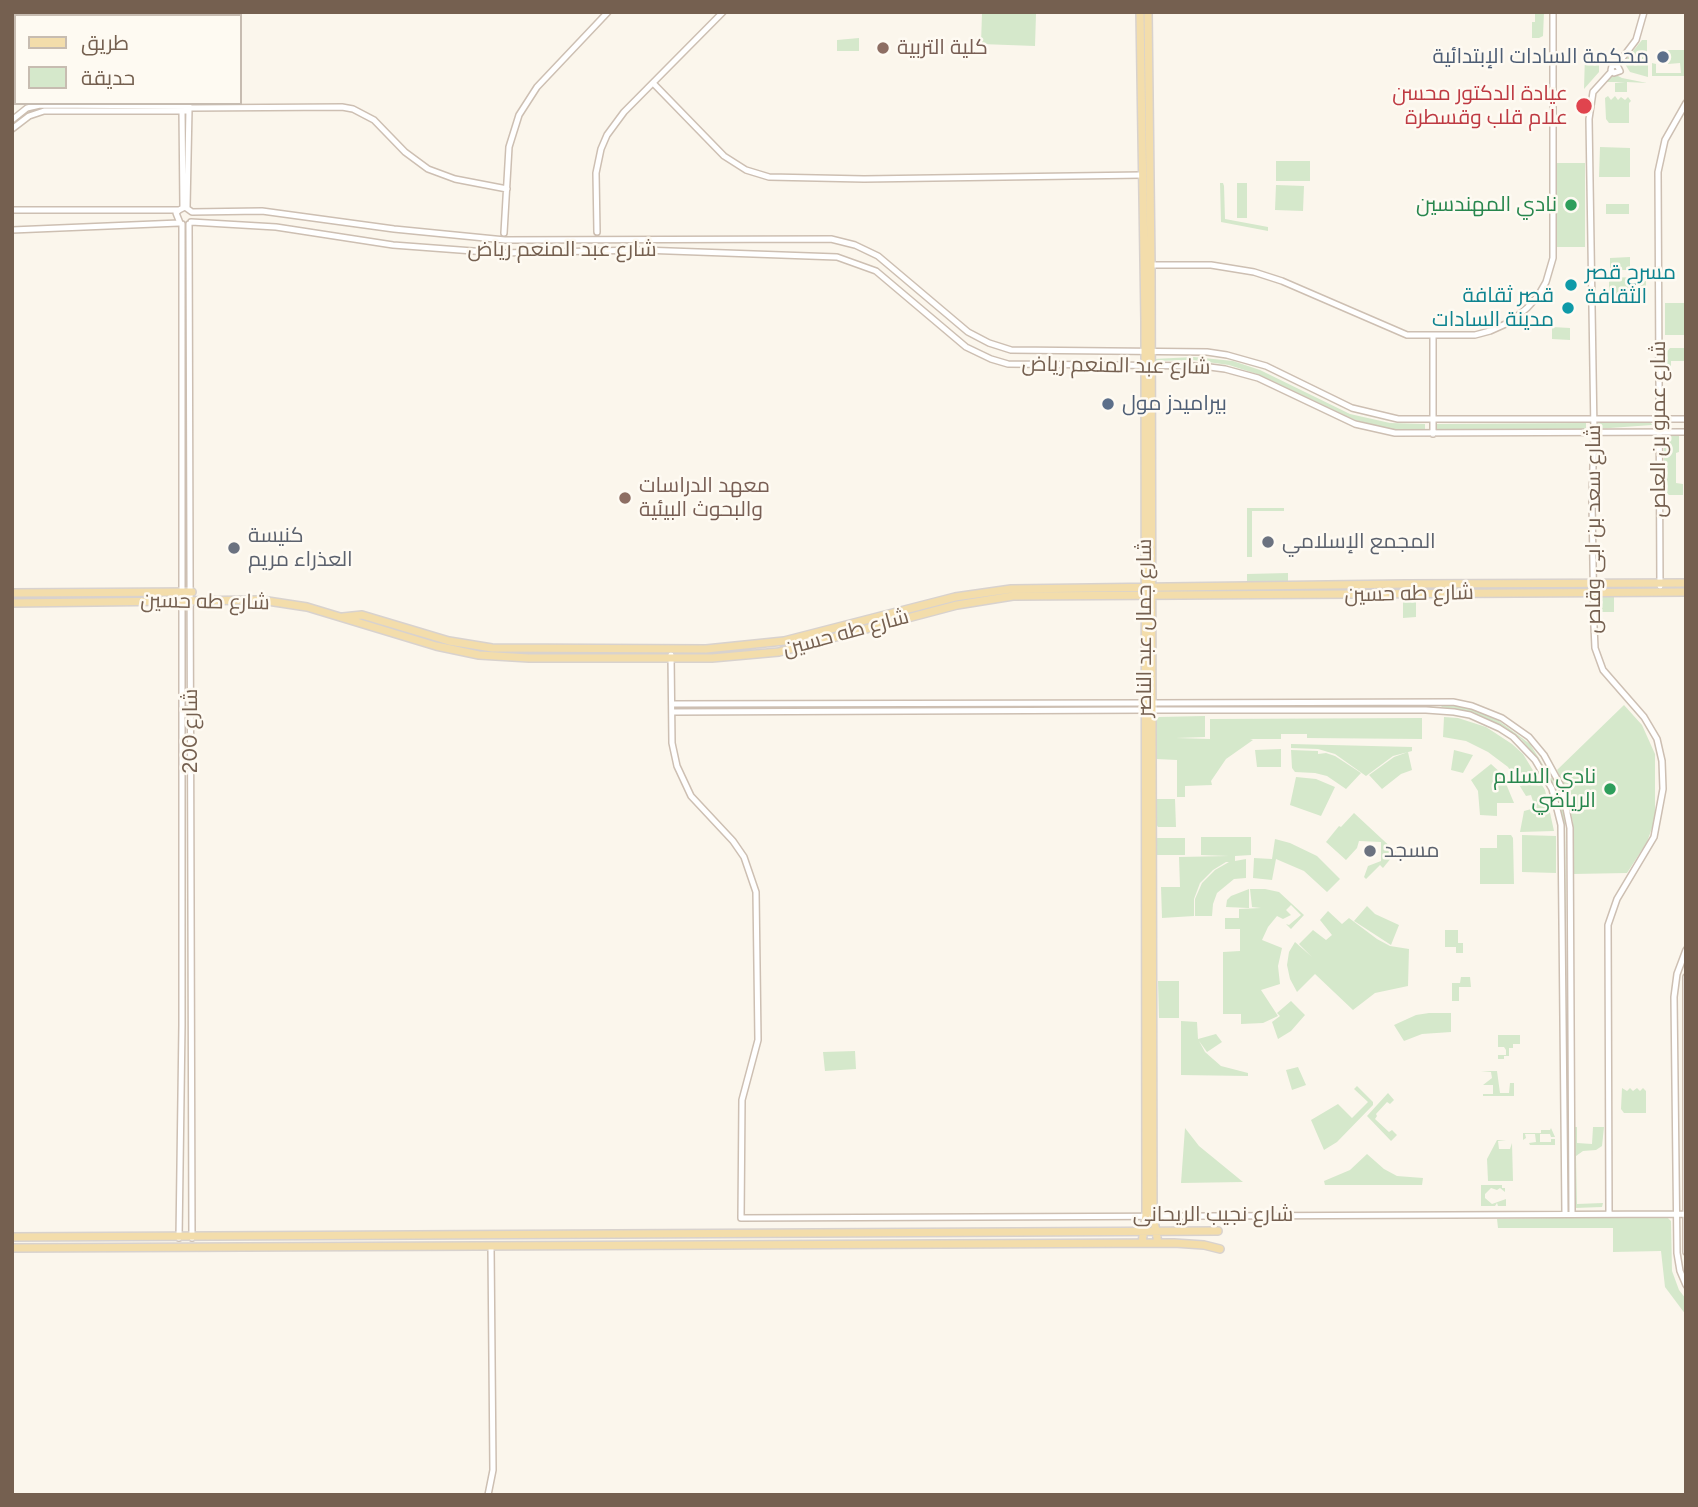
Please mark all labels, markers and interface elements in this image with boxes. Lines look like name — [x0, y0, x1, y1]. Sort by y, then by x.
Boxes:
legend — [14, 14, 242, 105]
text: طريق — [81, 30, 129, 55]
place label: كلية التربية — [897, 35, 988, 61]
marker: كلية التربية — [875, 40, 891, 56]
place label: محكمة السادات الإبتدائية — [1433, 44, 1649, 70]
marker: محكمة السادات الإبتدائية — [1655, 49, 1671, 65]
text: حديقة — [81, 65, 135, 90]
place label: عيادة الدكتور محسن علام قلب وقسطرة — [1392, 81, 1568, 131]
marker: عيادة الدكتور محسن علام قلب وقسطرة — [1574, 96, 1594, 116]
place label: نادي المهندسين — [1416, 192, 1557, 218]
marker: نادي المهندسين — [1563, 197, 1579, 213]
street label: شارع عبد المنعم رياض — [467, 237, 657, 263]
place label: مسرح قصر الثقافة — [1585, 260, 1676, 310]
marker: مسرح قصر الثقافة — [1563, 277, 1579, 293]
place label: قصر ثقافة مدينة السادات — [1432, 283, 1554, 333]
marker: قصر ثقافة مدينة السادات — [1560, 300, 1576, 316]
street label: شارع عمرو بن العاص — [1646, 341, 1672, 517]
street label: شارع عبد المنعم رياض — [1021, 352, 1211, 380]
place label: بيراميدز مول — [1122, 391, 1227, 417]
marker: بيراميدز مول — [1100, 396, 1116, 412]
street label: شارع سعد بن ابى وقاص — [1581, 425, 1607, 633]
place label: معهد الدراسات والبحوث البيئية — [639, 473, 770, 523]
marker: معهد الدراسات والبحوث البيئية — [617, 490, 633, 506]
place label: كنيسة العذراء مريم — [248, 523, 353, 573]
place label: المجمع الإسلامي — [1282, 529, 1436, 555]
marker: المجمع الإسلامي — [1260, 534, 1276, 550]
street label: شارع جمال عبد الناصر — [1132, 539, 1158, 717]
marker: كنيسة العذراء مريم — [226, 540, 242, 556]
street label: شارع طه حسين — [1344, 580, 1474, 608]
street label: شارع طه حسين — [140, 588, 270, 616]
street label: شارع طه حسين — [780, 604, 912, 662]
street label: شارع 200 — [178, 689, 204, 773]
place label: نادي السلام الرياضي — [1493, 764, 1596, 814]
marker: نادي السلام الرياضي — [1602, 781, 1618, 797]
place label: مسجد — [1384, 838, 1439, 864]
marker: مسجد — [1362, 843, 1378, 859]
street label: شارع نجيب الريحانى — [1133, 1202, 1293, 1228]

